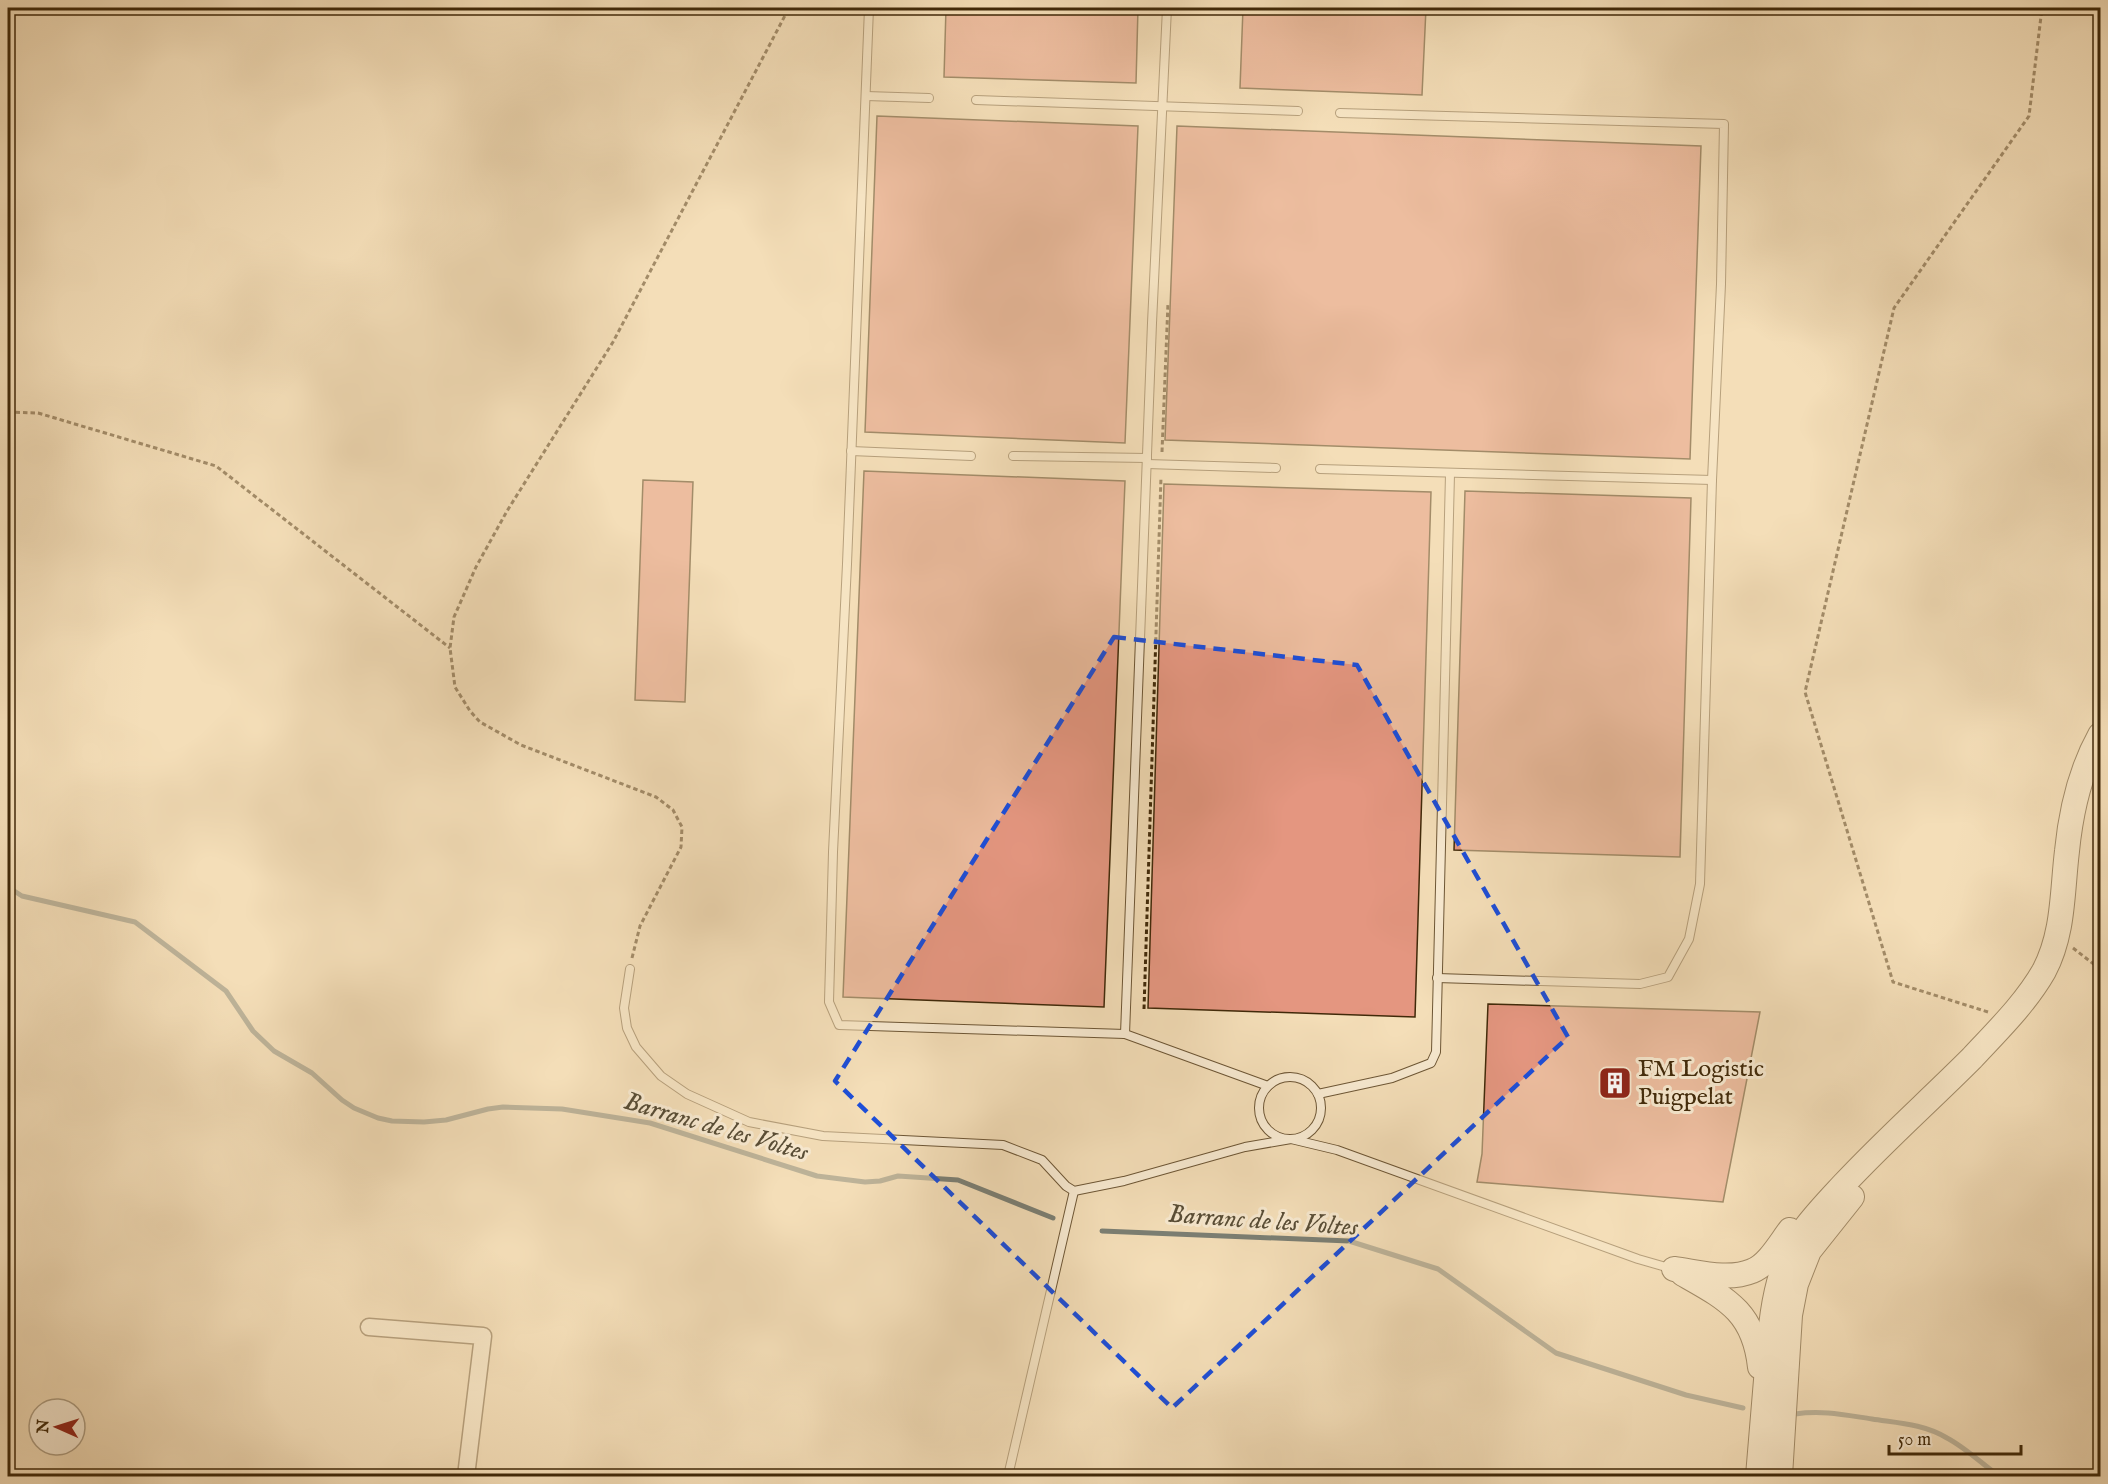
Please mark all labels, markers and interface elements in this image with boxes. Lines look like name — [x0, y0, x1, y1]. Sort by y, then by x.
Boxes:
place label: FM Logistic Puigpelat — [1638, 1054, 1764, 1113]
building icon: FM Logistic Puigpelat — [1597, 1065, 1633, 1101]
water label: Barranc de les Voltes — [620, 1085, 813, 1169]
water label: Barranc de les Voltes — [1167, 1198, 1360, 1244]
north arrow — [27, 1397, 87, 1457]
scale bar — [1889, 1418, 2021, 1456]
text: N — [34, 1419, 54, 1435]
text: 50 m — [1898, 1429, 1931, 1452]

